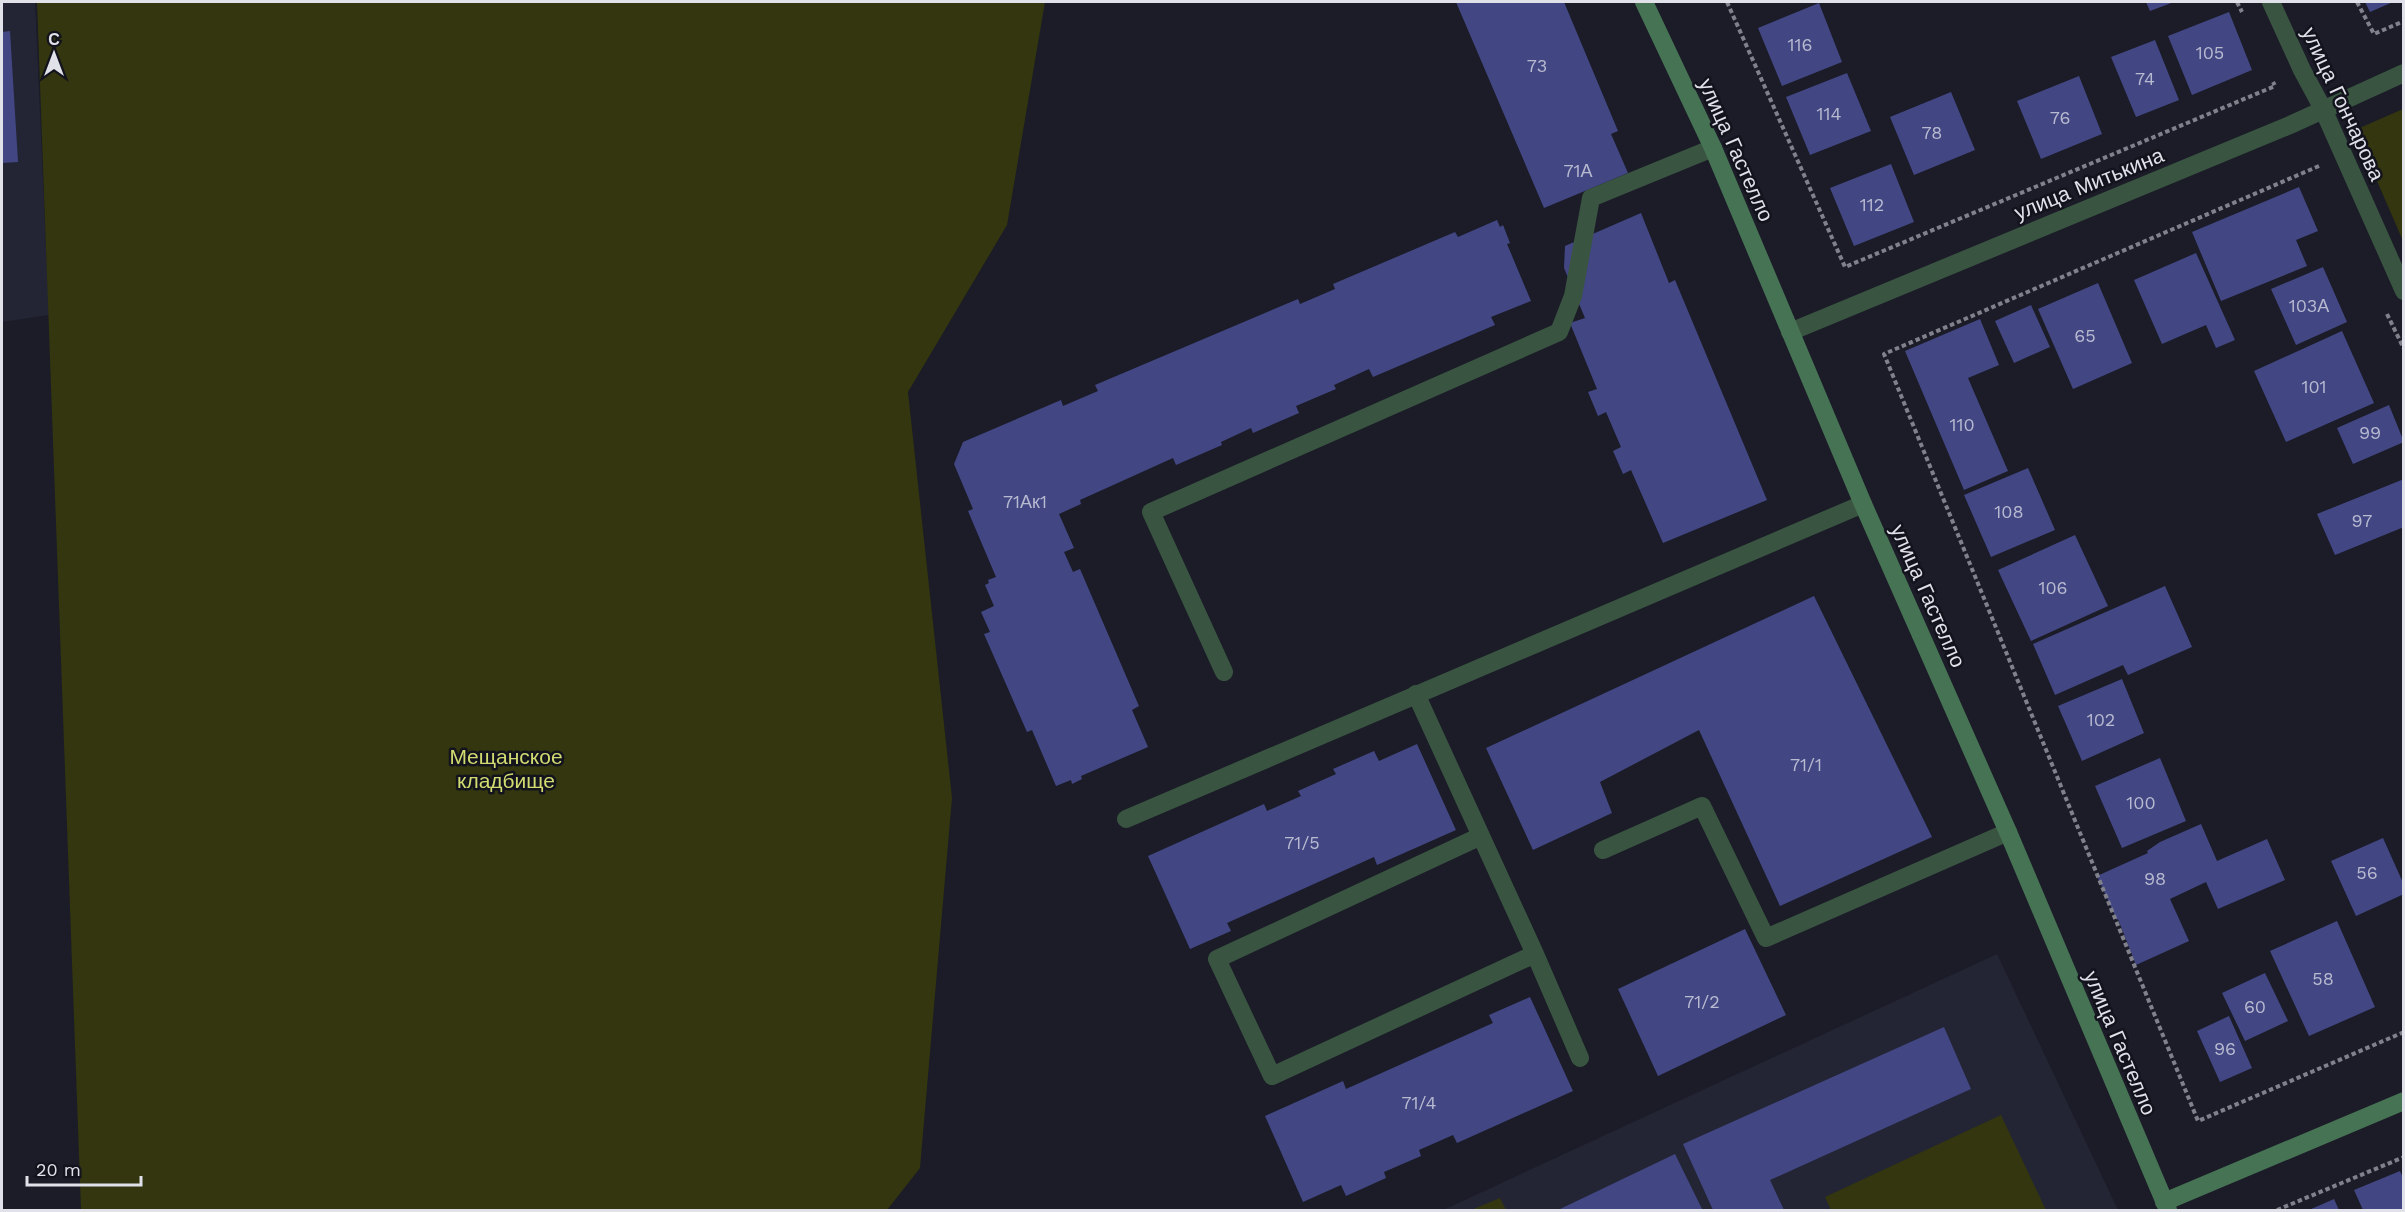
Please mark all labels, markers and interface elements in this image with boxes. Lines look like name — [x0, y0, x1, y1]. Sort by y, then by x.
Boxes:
street label: улица Гончарова — [2297, 23, 2390, 185]
north arrow — [24, 24, 84, 84]
text: С — [48, 30, 60, 49]
house number: 116 — [1788, 34, 1812, 55]
house number: 105 — [2196, 42, 2224, 63]
house number: 73 — [1527, 55, 1547, 76]
house number: 74 — [2135, 68, 2155, 89]
street label: улица Гастелло — [1694, 74, 1779, 225]
house number: 114 — [1816, 103, 1842, 124]
house number: 76 — [2050, 107, 2070, 128]
house number: 78 — [1922, 122, 1942, 143]
street label: улица Митькина — [2010, 142, 2167, 225]
house number: 71А — [1563, 160, 1593, 181]
house number: 112 — [1860, 194, 1884, 215]
house number: 103А — [2289, 295, 2329, 316]
house number: 65 — [2074, 325, 2096, 346]
house number: 101 — [2301, 376, 2327, 397]
house number: 110 — [1949, 414, 1975, 435]
house number: 99 — [2359, 422, 2381, 443]
house number: 71Ак1 — [1003, 491, 1047, 512]
house number: 108 — [1994, 501, 2024, 522]
house number: 97 — [2352, 510, 2372, 531]
street label: улица Гастелло — [1886, 520, 1971, 671]
house number: 106 — [2038, 577, 2068, 598]
house number: 102 — [2087, 709, 2115, 730]
park label: Мещанское кладбище — [449, 744, 563, 793]
house number: 71/1 — [1790, 754, 1822, 775]
house number: 100 — [2126, 792, 2156, 813]
house number: 71/5 — [1284, 832, 1320, 853]
house number: 56 — [2356, 862, 2378, 883]
house number: 98 — [2144, 868, 2166, 889]
street label: улица Гастелло — [2079, 967, 2162, 1119]
house number: 58 — [2312, 968, 2334, 989]
house number: 71/2 — [1684, 991, 1720, 1012]
house number: 60 — [2244, 996, 2266, 1017]
house number: 96 — [2214, 1038, 2236, 1059]
house number: 71/4 — [1401, 1092, 1437, 1113]
scale bar — [27, 1149, 141, 1187]
text: 20 m — [36, 1159, 81, 1180]

